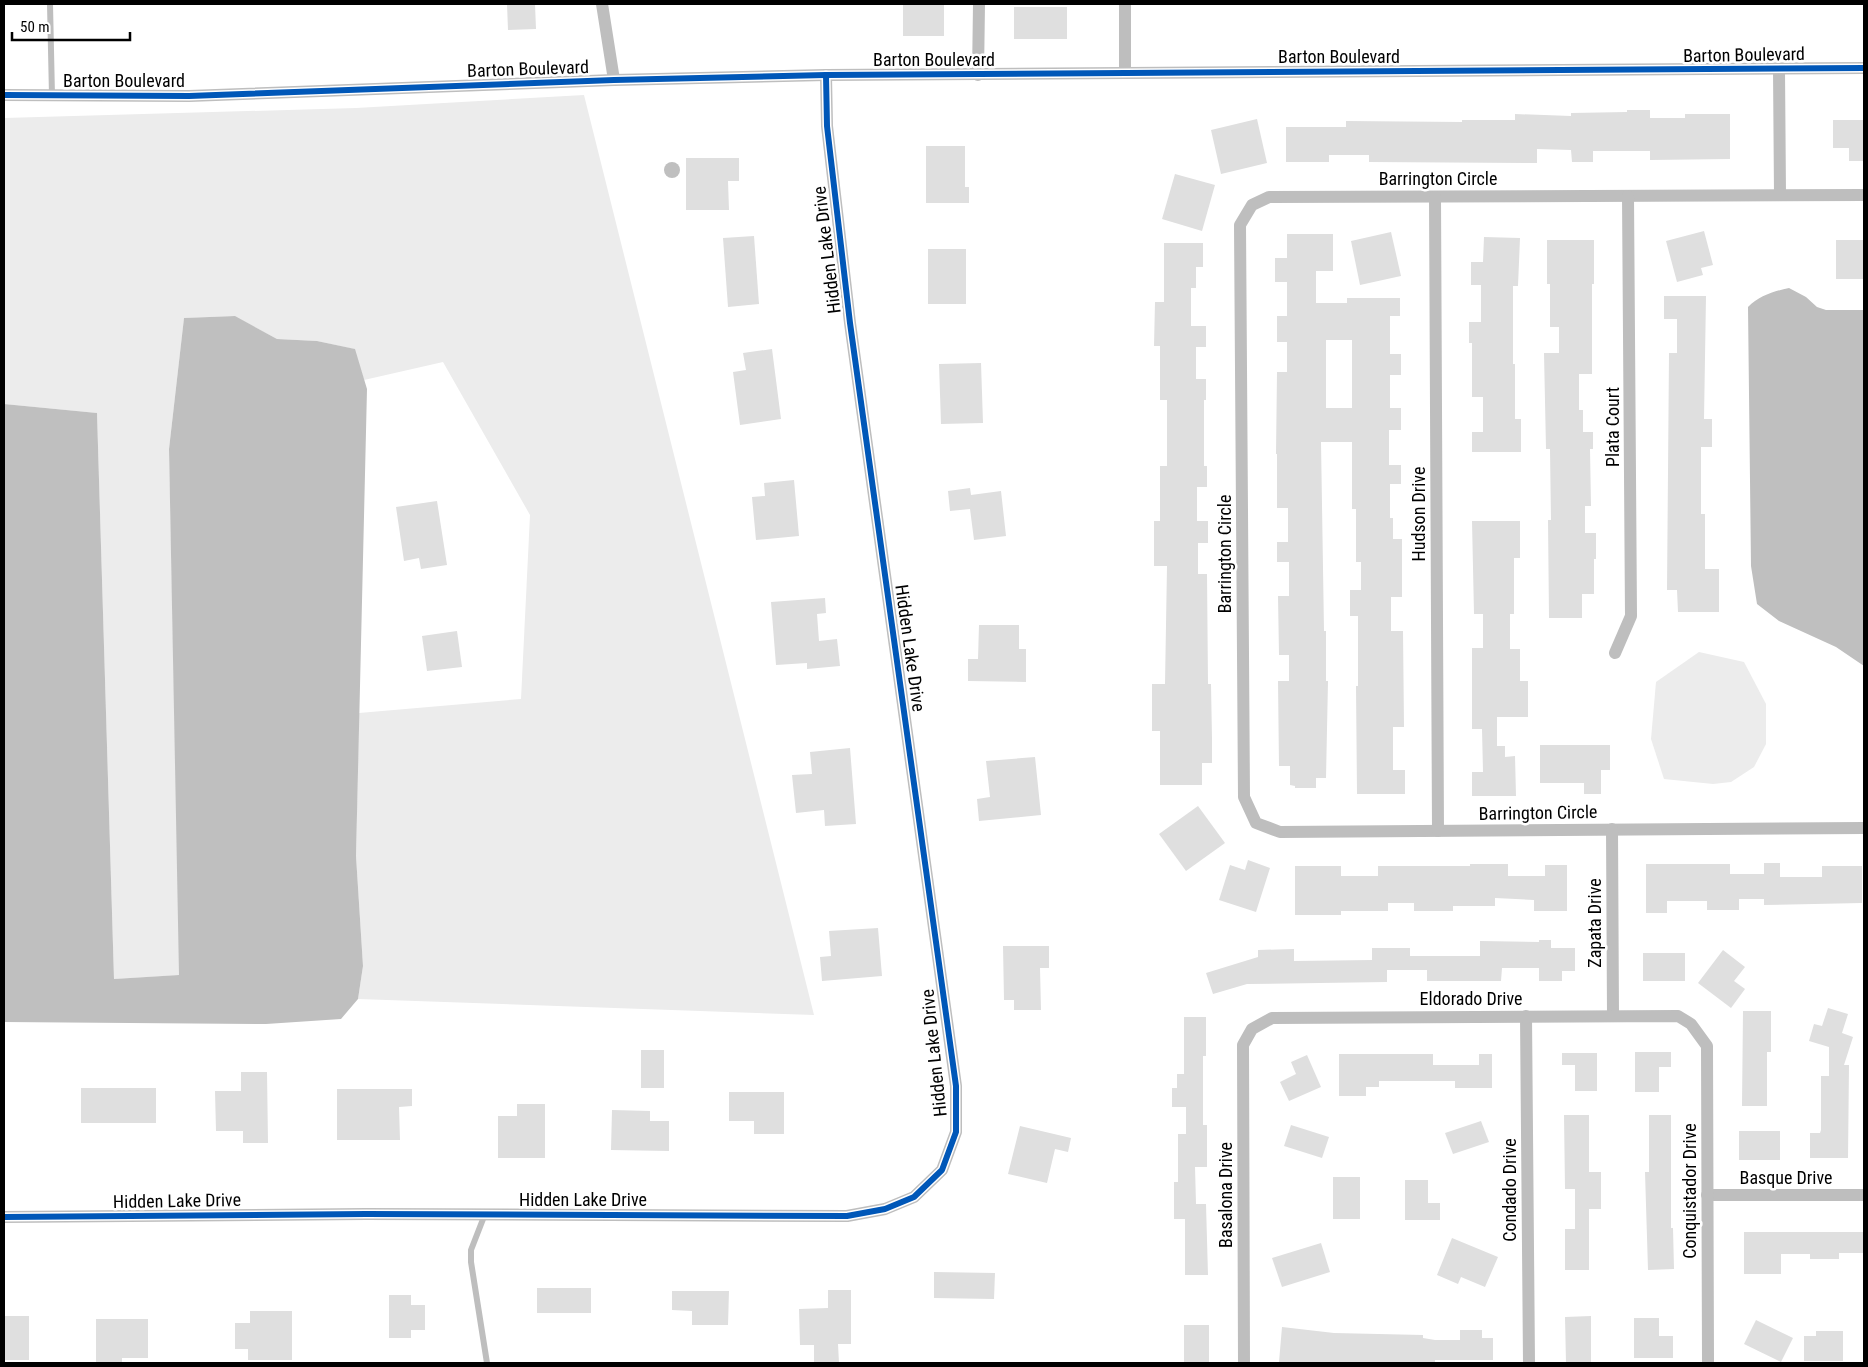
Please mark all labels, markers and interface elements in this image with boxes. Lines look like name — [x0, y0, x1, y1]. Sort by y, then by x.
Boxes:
scale bar — [12, 10, 130, 42]
text: 50 m — [20, 18, 50, 36]
street label: Barton Boulevard — [1683, 43, 1805, 66]
street label: Barton Boulevard — [1278, 46, 1400, 67]
street label: Barton Boulevard — [873, 49, 995, 70]
street label: Barton Boulevard — [467, 56, 589, 81]
street label: Barton Boulevard — [63, 70, 185, 91]
street label: Barrington Circle — [1379, 168, 1497, 189]
street label: Hidden Lake Drive — [808, 185, 845, 315]
street label: Plata Court — [1602, 387, 1623, 467]
street label: Hudson Drive — [1408, 467, 1429, 561]
street label: Barrington Circle — [1214, 495, 1235, 613]
street label: Hidden Lake Drive — [891, 583, 930, 713]
street label: Barrington Circle — [1478, 801, 1598, 824]
street label: Zapata Drive — [1584, 878, 1605, 968]
street label: Hidden Lake Drive — [916, 988, 951, 1118]
street label: Eldorado Drive — [1420, 988, 1522, 1009]
street label: Conquistador Drive — [1679, 1123, 1700, 1259]
street label: Condado Drive — [1499, 1138, 1520, 1242]
street label: Basalona Drive — [1215, 1142, 1236, 1248]
street label: Basque Drive — [1740, 1167, 1832, 1188]
street label: Hidden Lake Drive — [113, 1189, 241, 1212]
street label: Hidden Lake Drive — [519, 1189, 647, 1210]

